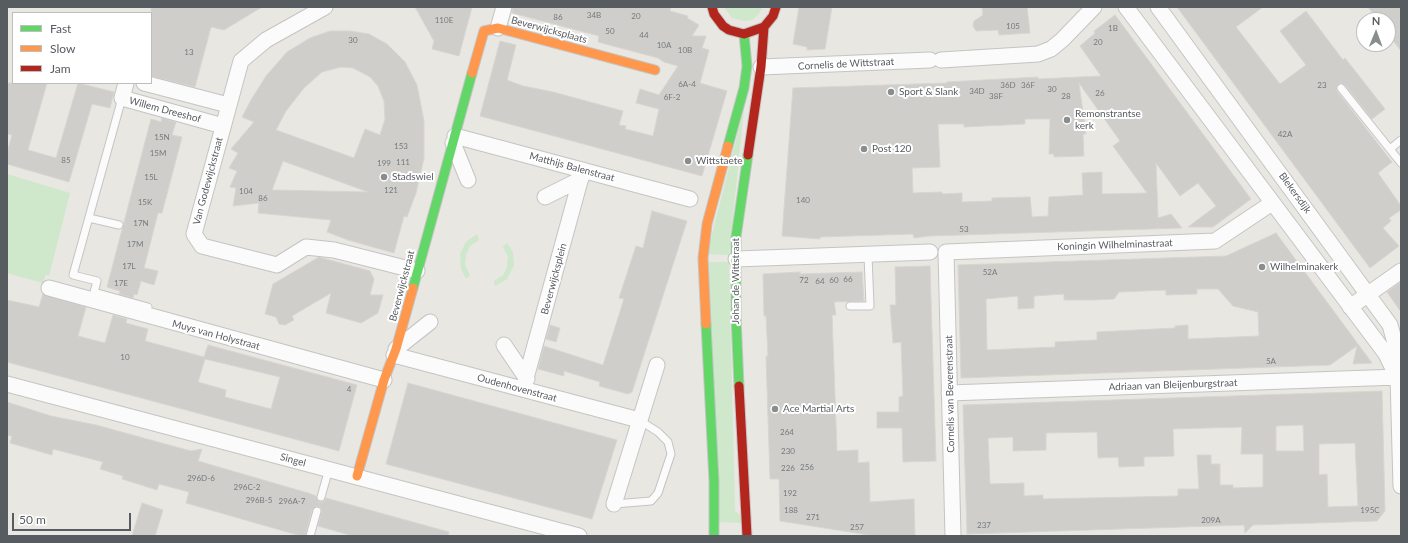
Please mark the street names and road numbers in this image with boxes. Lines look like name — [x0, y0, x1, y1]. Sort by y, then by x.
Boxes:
street label: Beverwijcksplaats — [510, 14, 588, 46]
street label: Cornelis de Wittstraat — [798, 55, 894, 73]
street label: Willem Dreeshof — [128, 95, 202, 125]
street label: Van Godewijckstraat — [191, 136, 225, 226]
street label: Matthijs Balenstraat — [528, 150, 616, 184]
street label: Blekersdijk — [1276, 170, 1314, 216]
street label: Koningin Wilhelminastraat — [1057, 237, 1173, 253]
street label: Johan de Wittstraat — [730, 238, 742, 324]
street label: Beverwijcksplein — [539, 242, 569, 316]
street label: Beverwijckstraat — [387, 249, 417, 323]
street label: Muys van Holystraat — [171, 318, 261, 352]
street label: Cornelis van Beverenstraat — [943, 335, 957, 453]
street label: Oudenhovenstraat — [476, 372, 558, 404]
street label: Adriaan van Bleijenburgstraat — [1108, 377, 1238, 393]
street label: Singel — [279, 451, 307, 469]

